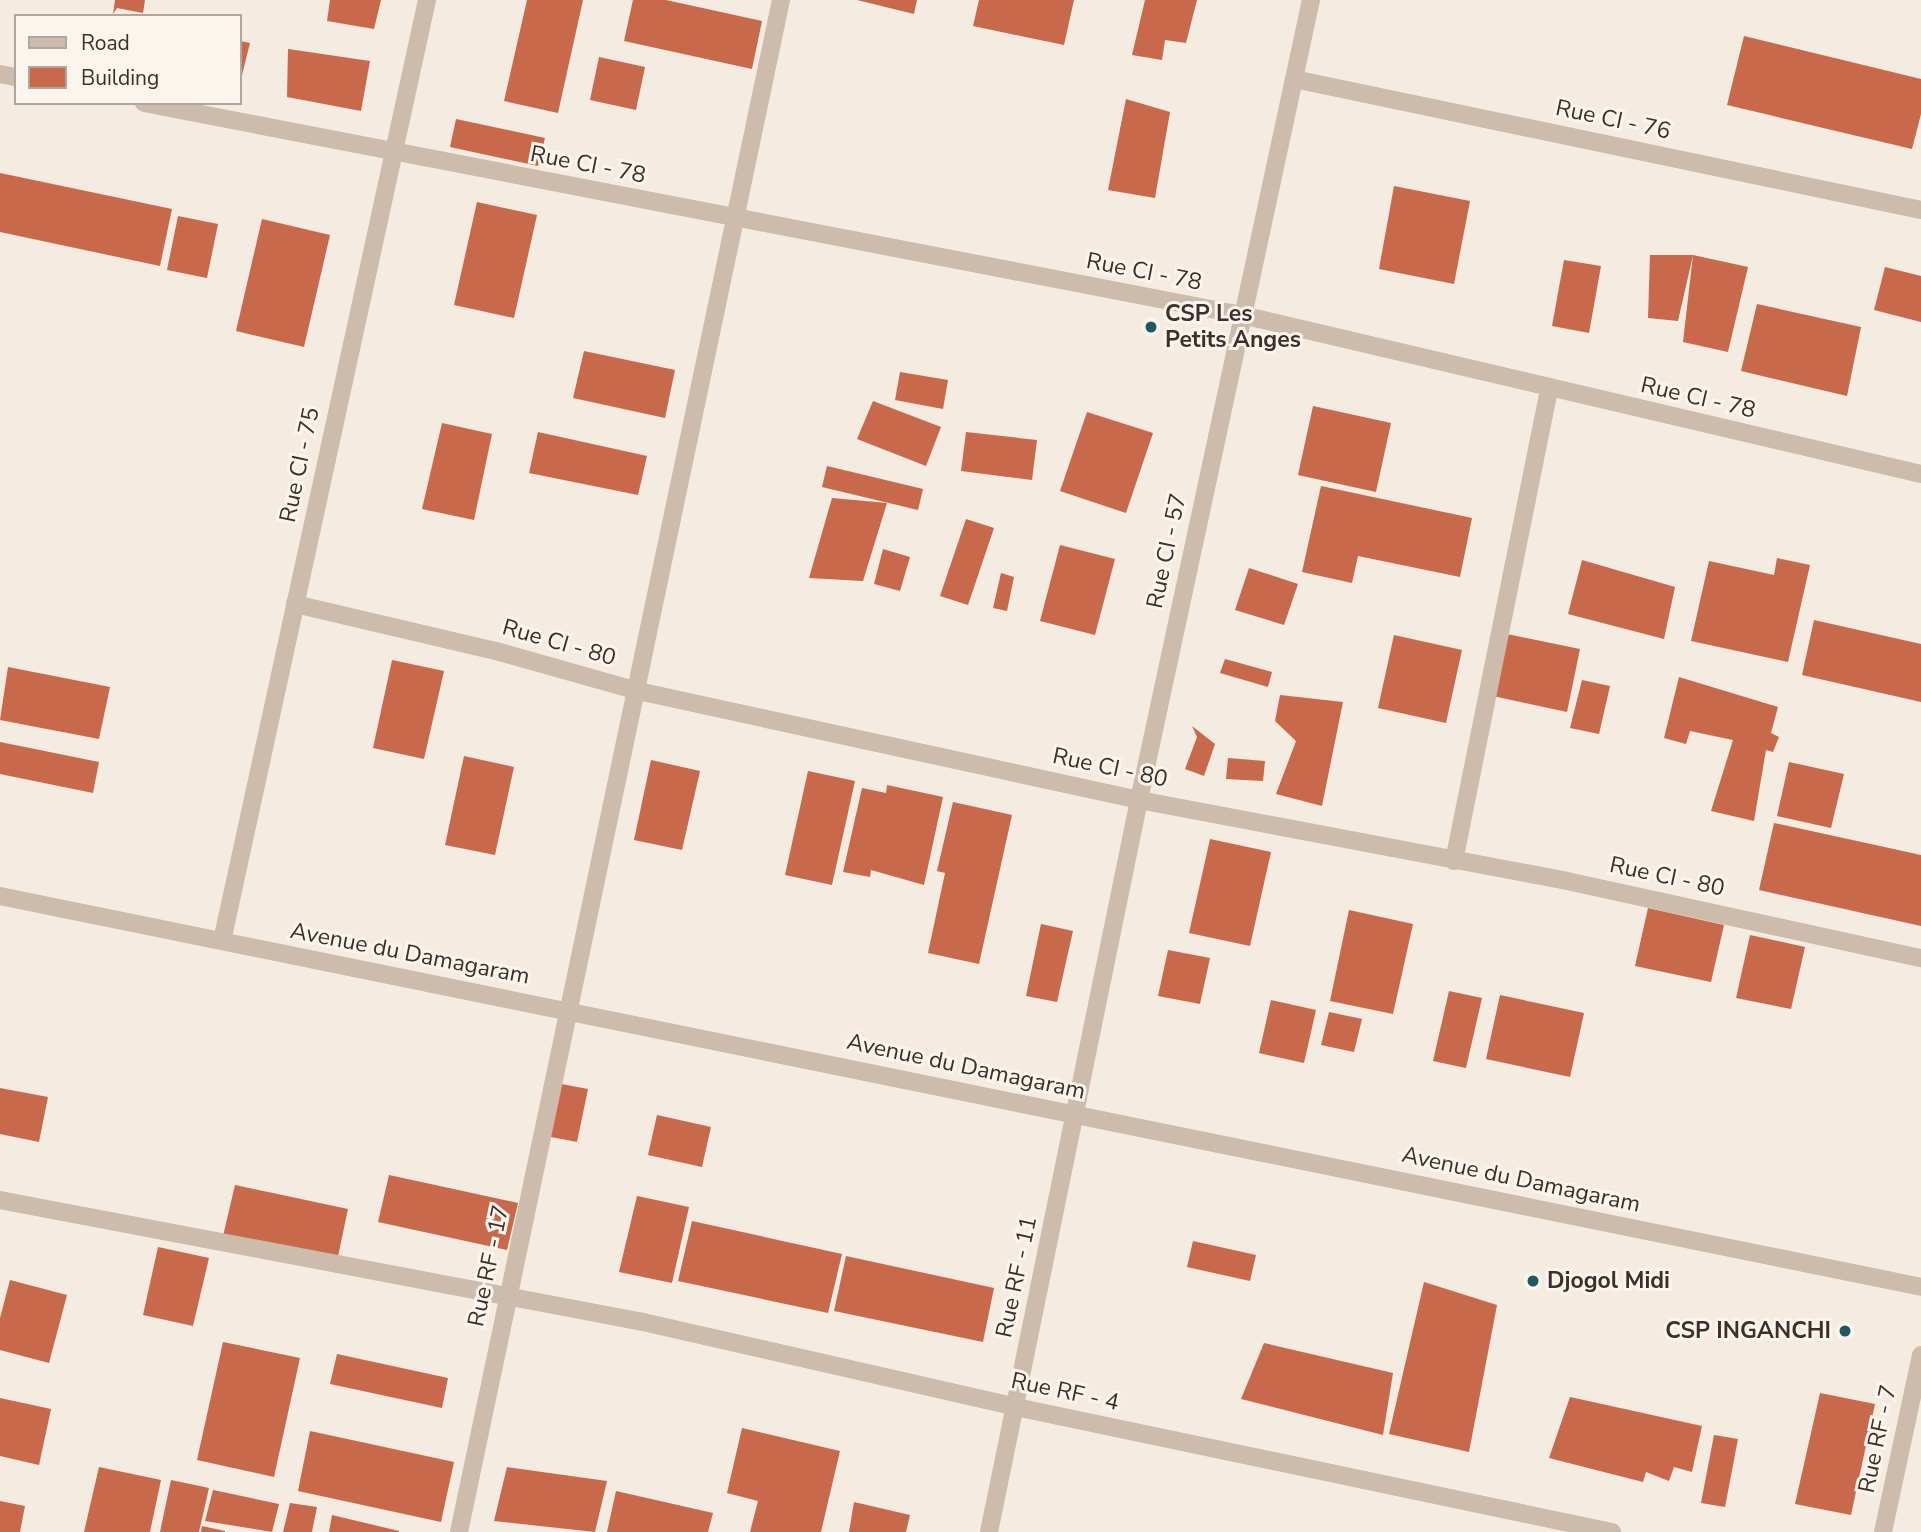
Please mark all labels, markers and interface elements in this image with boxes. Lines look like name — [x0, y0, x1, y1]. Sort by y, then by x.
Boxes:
legend — [14, 14, 242, 105]
text: Road — [81, 29, 130, 57]
text: Building — [81, 64, 159, 92]
street label: Rue CI - 76 — [1553, 94, 1673, 146]
street label: Rue CI - 78 — [528, 140, 648, 190]
street label: Rue CI - 78 — [1084, 247, 1204, 297]
place label: CSP Les Petits Anges — [1165, 300, 1301, 354]
marker: CSP Les Petits Anges — [1143, 319, 1159, 335]
street label: Rue CI - 78 — [1638, 371, 1758, 425]
street label: Rue CI - 75 — [274, 405, 326, 525]
street label: Rue CI - 57 — [1141, 491, 1193, 611]
street label: Rue CI - 80 — [499, 614, 619, 672]
street label: Rue CI - 80 — [1050, 742, 1170, 794]
street label: Rue CI - 80 — [1607, 851, 1727, 903]
street label: Avenue du Damagaram — [288, 917, 532, 991]
street label: Avenue du Damagaram — [844, 1028, 1088, 1106]
street label: Avenue du Damagaram — [1399, 1141, 1643, 1219]
street label: Rue RF - 17 — [463, 1203, 515, 1329]
street label: Rue RF - 11 — [991, 1214, 1043, 1340]
place label: Djogol Midi — [1547, 1267, 1670, 1295]
marker: Djogol Midi — [1525, 1273, 1541, 1289]
place label: CSP INGANCHI — [1665, 1317, 1831, 1345]
marker: CSP INGANCHI — [1837, 1323, 1853, 1339]
street label: Rue RF - 4 — [1008, 1367, 1122, 1417]
street label: Rue RF - 7 — [1853, 1382, 1903, 1496]

